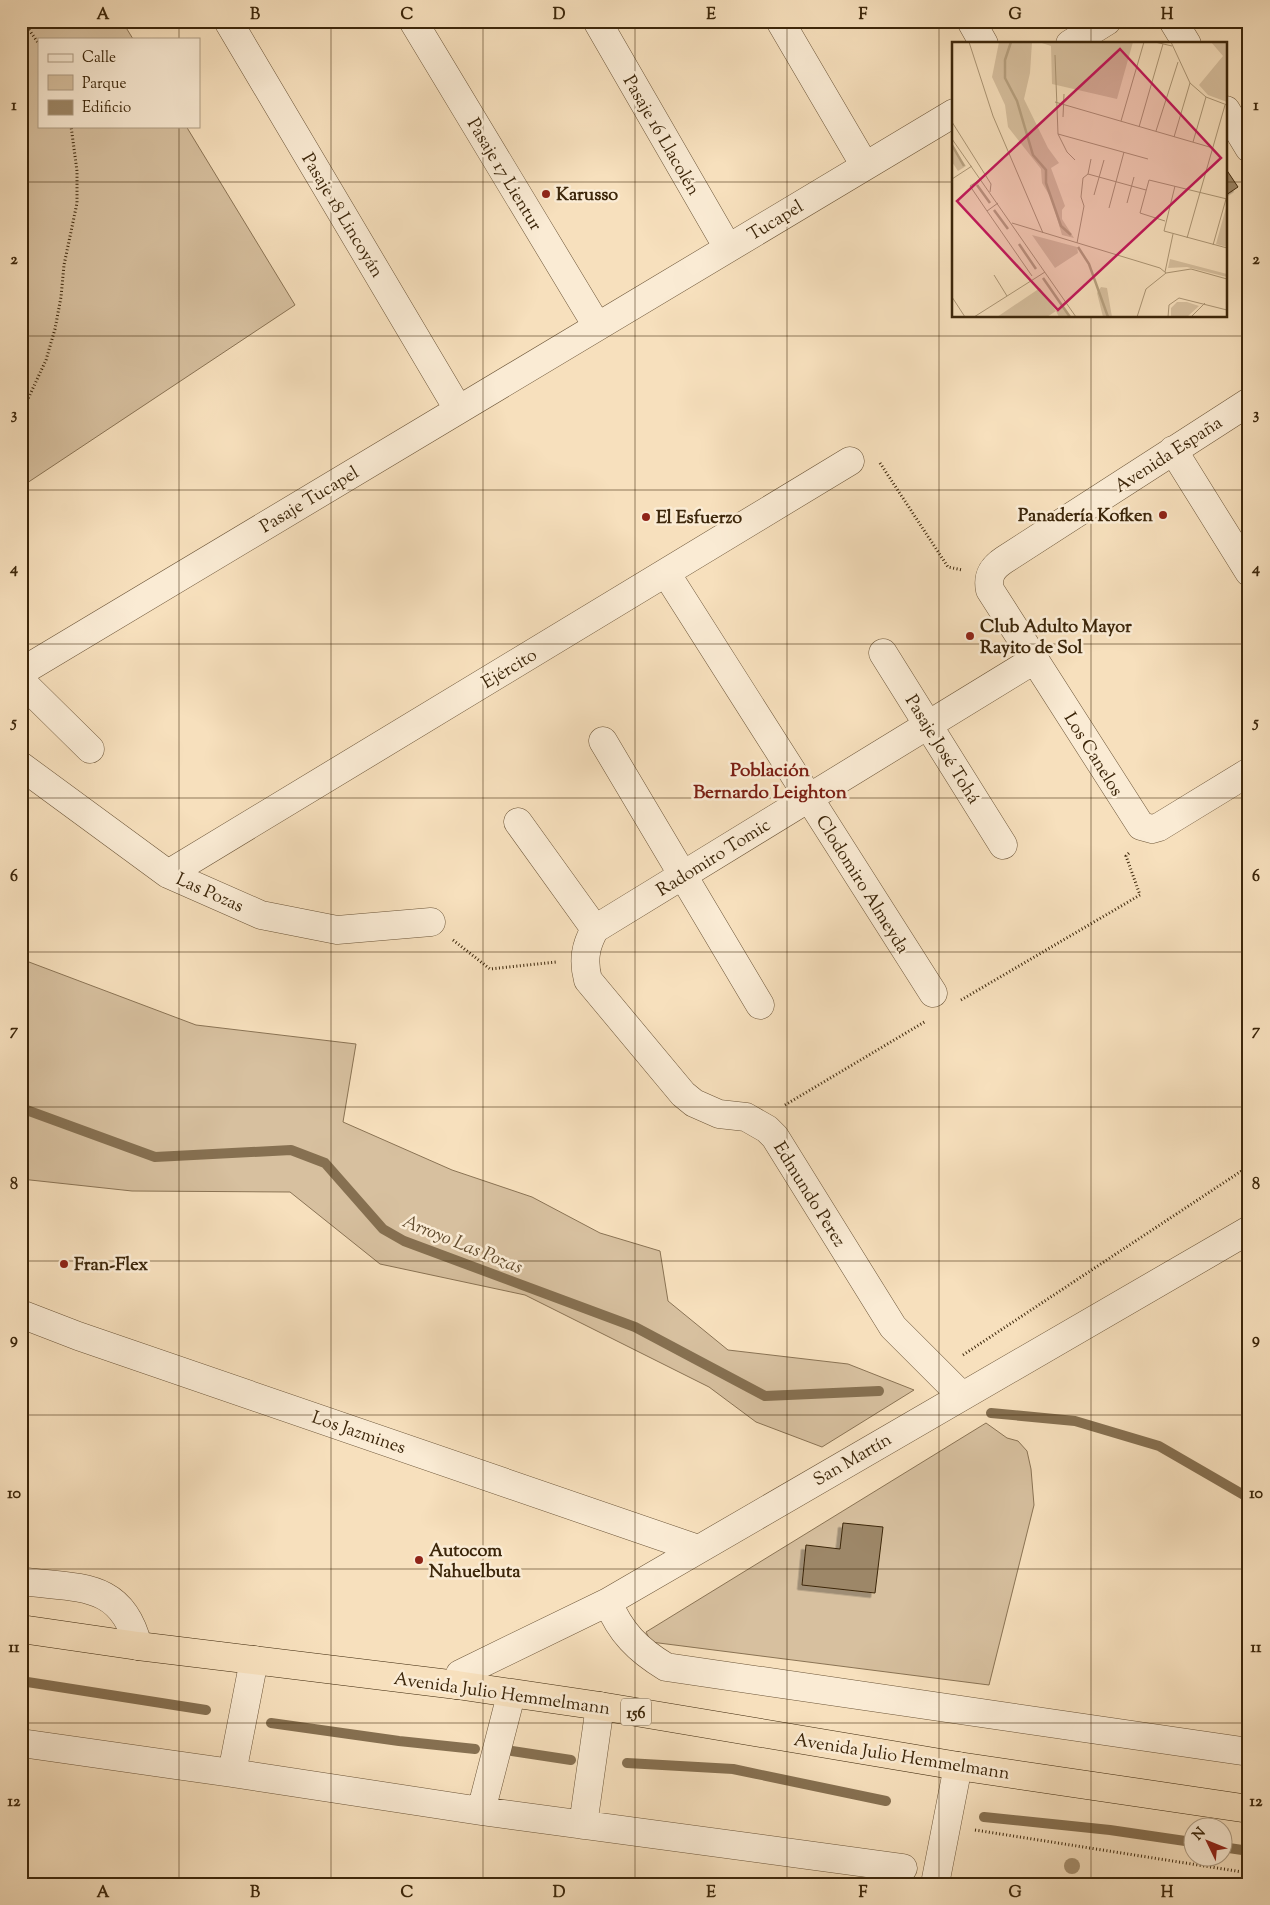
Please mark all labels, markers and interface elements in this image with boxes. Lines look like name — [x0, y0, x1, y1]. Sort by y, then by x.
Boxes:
text: A — [97, 4, 110, 27]
text: B — [250, 4, 260, 27]
text: C — [401, 4, 414, 27]
text: D — [553, 4, 566, 27]
text: E — [706, 4, 716, 27]
text: F — [859, 4, 868, 27]
text: G — [1008, 4, 1022, 27]
text: H — [1161, 4, 1174, 27]
legend — [38, 38, 200, 128]
inset map — [952, 42, 1228, 318]
text: Calle — [82, 48, 116, 69]
street label: Pasaje 16 Llacolén — [615, 71, 706, 201]
text: Parque — [82, 74, 126, 95]
text: 1 — [11, 95, 17, 118]
text: 1 — [1253, 95, 1259, 118]
text: Edificio — [82, 98, 131, 119]
street label: Pasaje 17 Lientur — [459, 114, 547, 237]
street label: Pasaje 18 Lincoyán — [294, 149, 389, 284]
place label: Karusso — [556, 183, 618, 209]
marker: Karusso — [540, 188, 552, 200]
street label: Tucapel — [743, 195, 809, 249]
text: 2 — [10, 249, 18, 272]
text: 2 — [1252, 249, 1260, 272]
text: 3 — [11, 404, 18, 427]
text: 3 — [1253, 404, 1260, 427]
street label: Avenida España — [1110, 411, 1228, 500]
street label: Pasaje Tucapel — [256, 461, 365, 541]
place label: Panadería Kofken — [1018, 504, 1153, 530]
place label: El Esfuerzo — [656, 506, 742, 532]
marker: Panadería Kofken — [1157, 509, 1169, 521]
marker: El Esfuerzo — [640, 511, 652, 523]
text: 4 — [9, 558, 18, 581]
text: 4 — [1251, 558, 1260, 581]
place label: Club Adulto Mayor Rayito de Sol — [980, 615, 1132, 662]
marker: Club Adulto Mayor Rayito de Sol — [964, 630, 976, 642]
street label: Ejército — [478, 643, 543, 696]
street label: Pasaje José Tohá — [897, 690, 985, 810]
street label: Los Canelos — [1056, 708, 1128, 802]
text: 5 — [9, 712, 17, 735]
text: 5 — [1251, 712, 1259, 735]
district label: Población Bernardo Leighton — [693, 758, 848, 807]
street label: Clodomiro Almeyda — [808, 811, 914, 959]
street label: Radomiro Tomic — [652, 813, 776, 904]
text: 6 — [10, 866, 18, 889]
text: 6 — [1252, 866, 1260, 889]
street label: Las Pozas — [171, 867, 247, 920]
text: 7 — [10, 1020, 19, 1043]
text: 7 — [1252, 1020, 1261, 1043]
street label: Edmundo Perez — [765, 1137, 851, 1253]
text: 8 — [10, 1174, 18, 1197]
text: 8 — [1252, 1174, 1260, 1197]
water label: Arroyo Las Pozas — [398, 1209, 526, 1282]
place label: Fran-Flex — [74, 1253, 148, 1279]
marker: Fran-Flex — [58, 1258, 70, 1270]
text: 9 — [10, 1329, 18, 1352]
text: 9 — [1252, 1329, 1260, 1352]
street label: Los Jazmines — [308, 1406, 409, 1462]
street label: San Martín — [809, 1428, 897, 1494]
text: 10 — [7, 1483, 21, 1506]
text: 10 — [1249, 1483, 1263, 1506]
place label: Autocom Nahuelbuta — [429, 1539, 521, 1586]
marker: Autocom Nahuelbuta — [413, 1554, 425, 1566]
text: 11 — [9, 1637, 20, 1660]
text: 11 — [1251, 1637, 1262, 1660]
street label: Avenida Julio Hemmelmann — [392, 1667, 612, 1723]
road number: 156 — [621, 1698, 651, 1725]
street label: Avenida Julio Hemmelmann — [792, 1728, 1012, 1788]
text: 12 — [8, 1791, 21, 1814]
text: 12 — [1250, 1791, 1263, 1814]
north arrow — [1182, 1818, 1232, 1868]
text: N — [1189, 1824, 1211, 1845]
text: A — [97, 1882, 110, 1905]
text: B — [250, 1882, 260, 1905]
text: C — [401, 1882, 414, 1905]
text: D — [553, 1882, 566, 1905]
text: E — [706, 1882, 716, 1905]
text: F — [859, 1882, 868, 1905]
text: G — [1008, 1882, 1022, 1905]
text: H — [1161, 1882, 1174, 1905]

